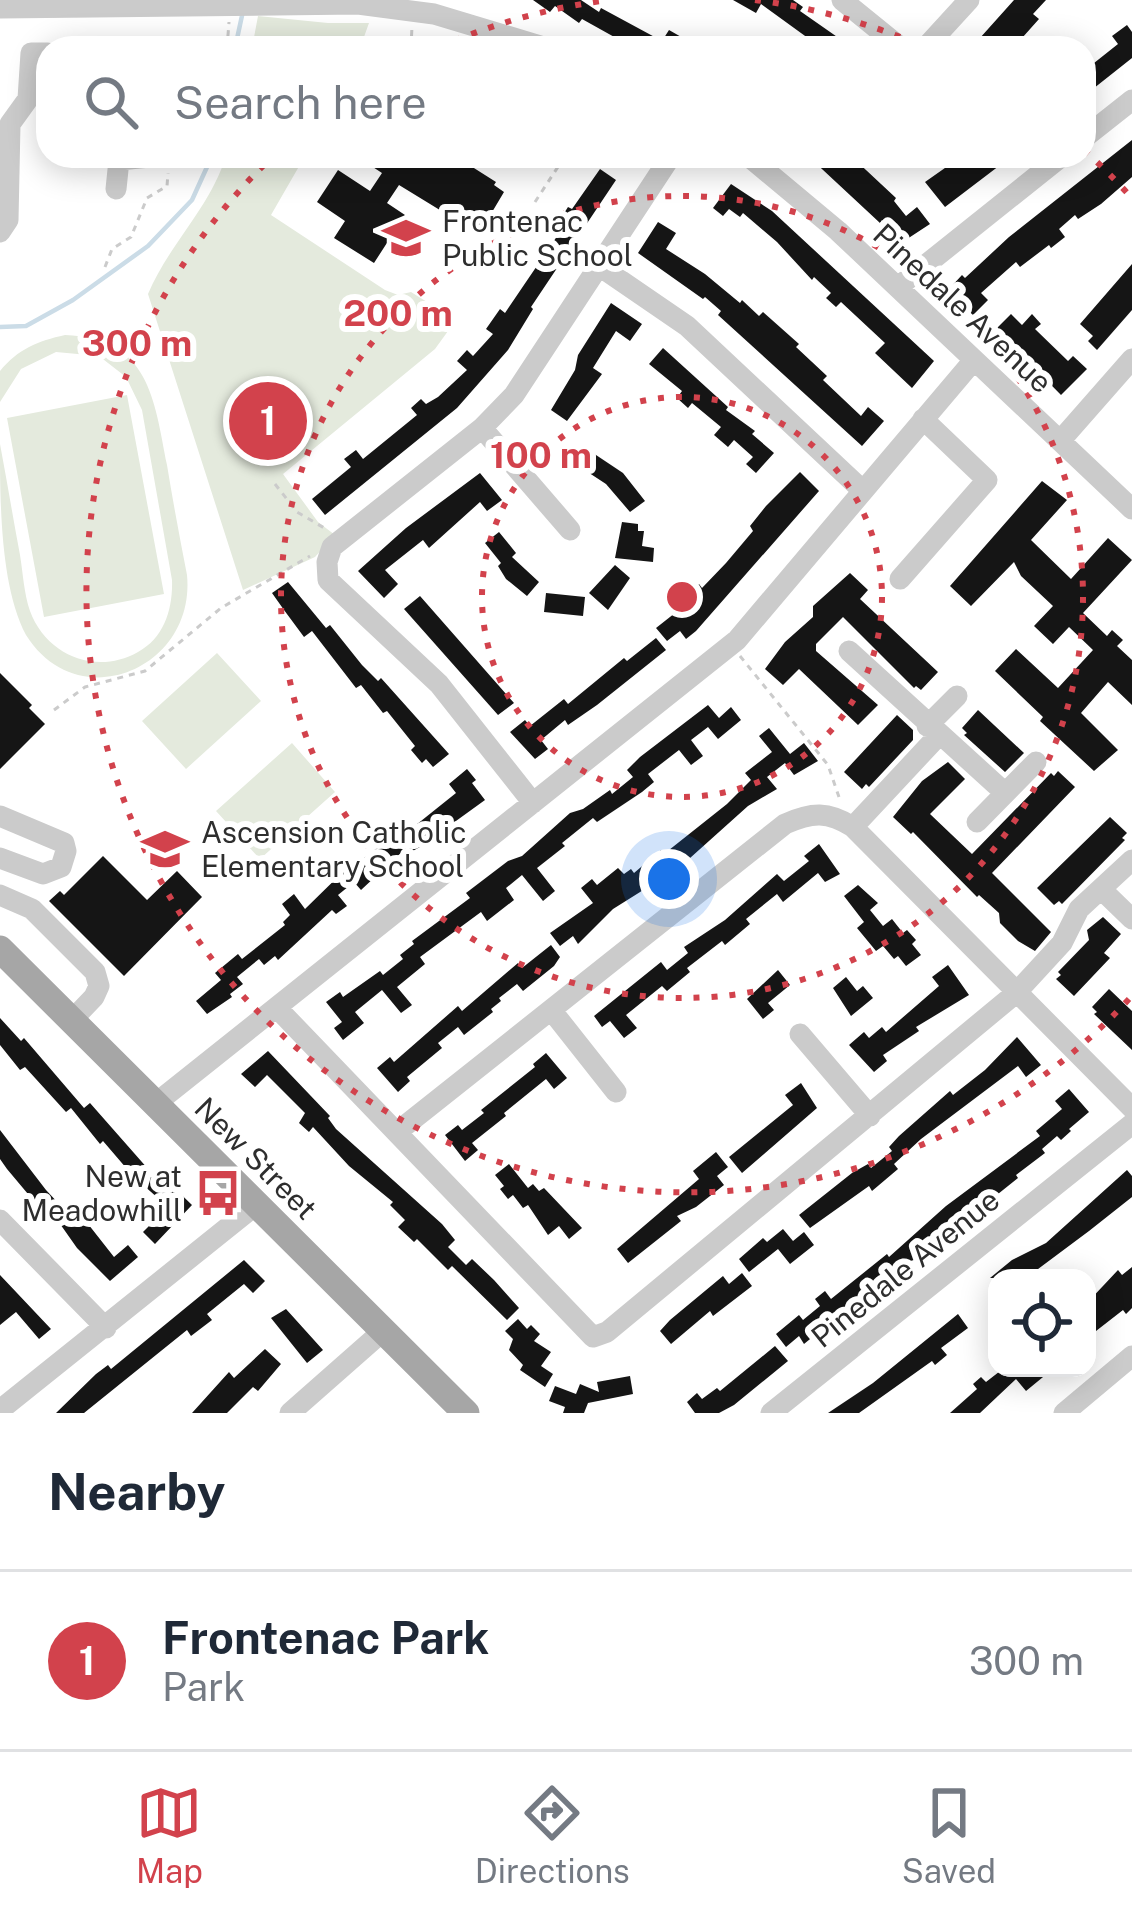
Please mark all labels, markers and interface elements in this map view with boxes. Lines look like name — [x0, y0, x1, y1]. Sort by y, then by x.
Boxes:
search box — [36, 36, 1096, 168]
icon: search — [78, 69, 144, 135]
text: Search here — [174, 76, 427, 129]
place label: Frontenac Public School — [442, 203, 633, 273]
school or university icon: Frontenac Public School — [381, 213, 431, 263]
street label: Pinedale Avenue — [866, 216, 1060, 400]
text: 200 m — [343, 292, 453, 334]
text: 300 m — [82, 322, 192, 364]
pin: 1 — [229, 376, 307, 466]
text: 100 m — [490, 434, 592, 476]
centre of rings — [661, 576, 703, 618]
place label: Ascension Catholic Elementary School — [201, 814, 467, 884]
school or university icon: Ascension Catholic Elementary School — [140, 824, 190, 874]
your location — [639, 849, 699, 909]
street label: New Street — [188, 1090, 324, 1226]
place label: New at Meadowhill — [22, 1158, 182, 1228]
bus stop icon: New at Meadowhill — [193, 1168, 243, 1218]
street label: Pinedale Avenue — [804, 1181, 1006, 1355]
map controls — [988, 1269, 1096, 1377]
button: locate — [988, 1269, 1096, 1377]
text: Nearby — [48, 1462, 225, 1521]
text: Frontenac Park — [162, 1611, 489, 1664]
text: 1 — [79, 1638, 95, 1684]
text: 300 m — [969, 1638, 1084, 1684]
text: Park — [162, 1664, 245, 1710]
tab: Map — [136, 1780, 203, 1890]
tab: Directions — [475, 1780, 630, 1890]
tab: Saved — [902, 1780, 996, 1890]

